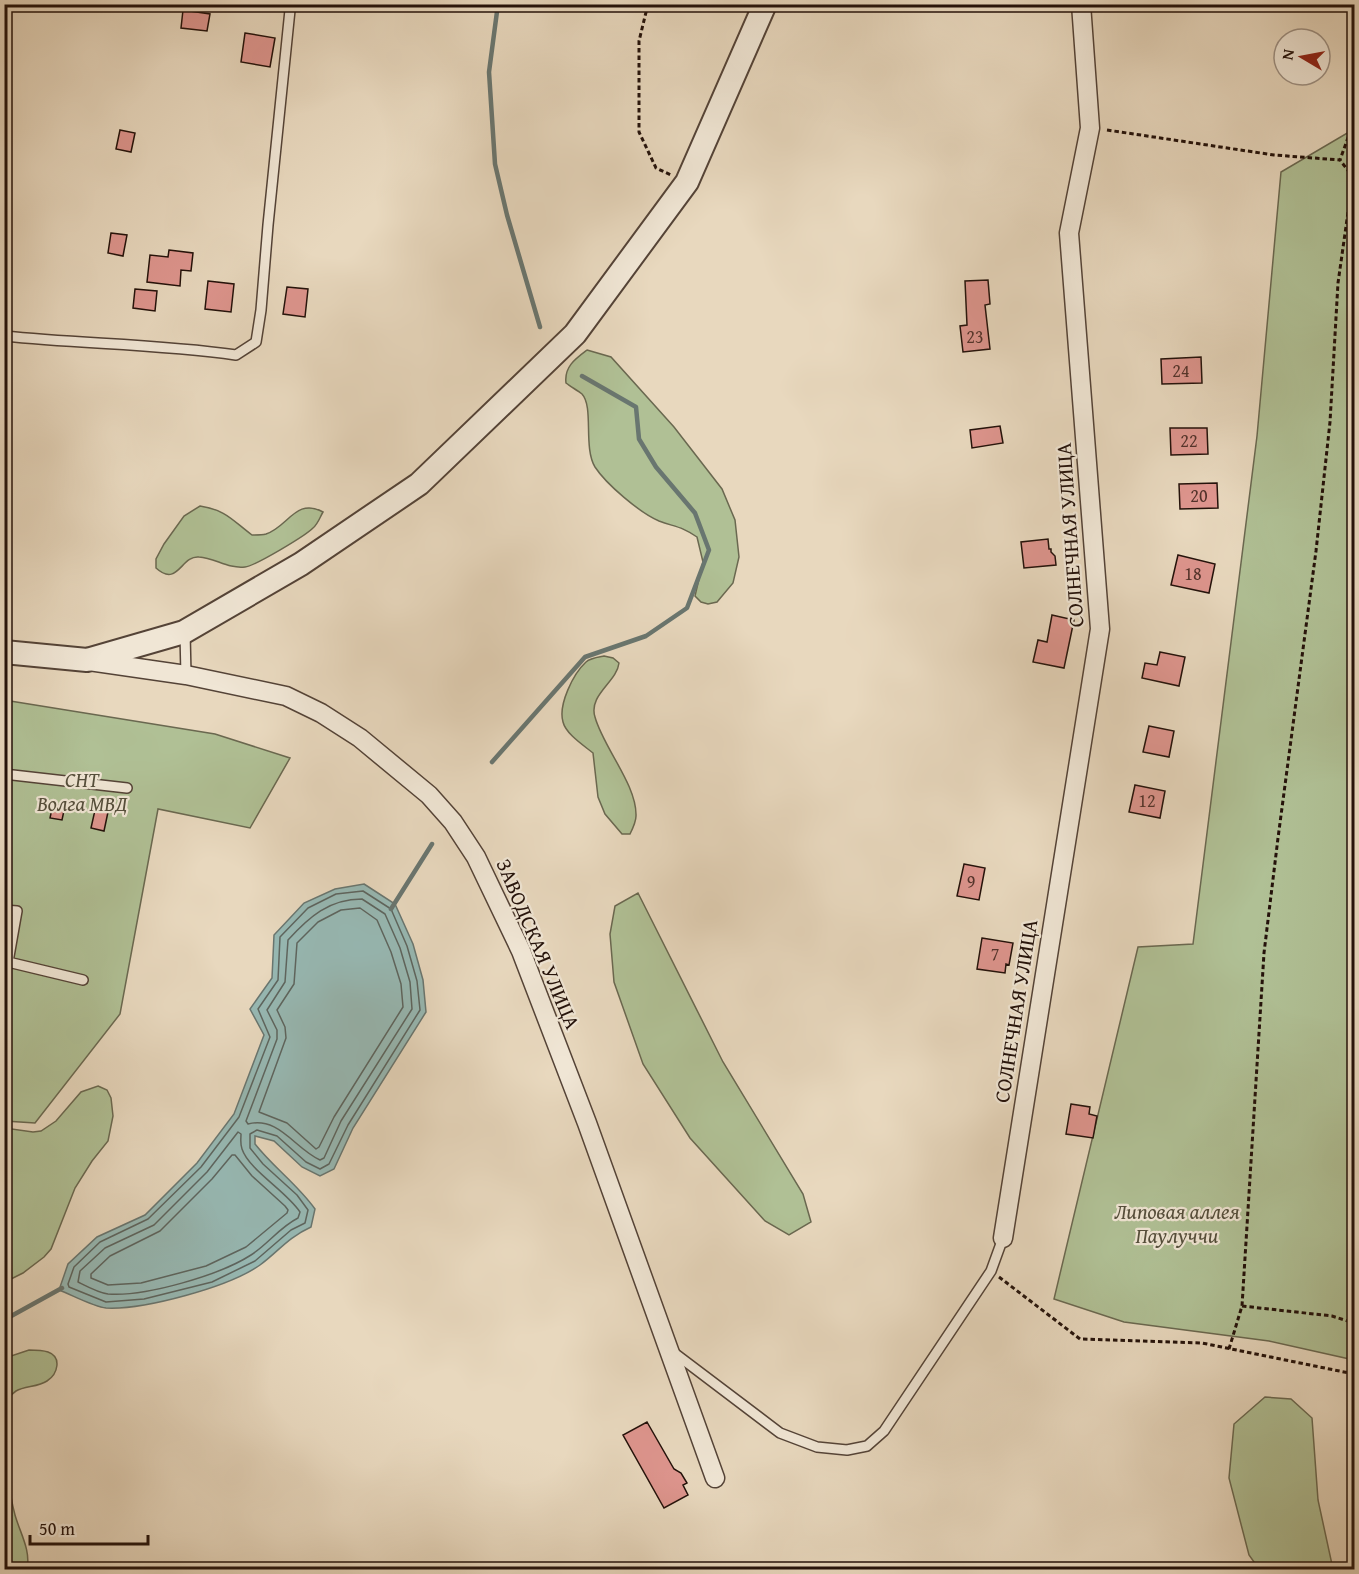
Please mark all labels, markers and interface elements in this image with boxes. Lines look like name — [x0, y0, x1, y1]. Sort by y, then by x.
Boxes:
north arrow — [1272, 27, 1332, 87]
text: N — [1274, 47, 1300, 62]
house number: 23 — [966, 323, 984, 350]
house number: 24 — [1172, 357, 1190, 384]
house number: 22 — [1180, 427, 1198, 454]
street label: СОЛНЕЧНАЯ УЛИЦА — [1048, 441, 1091, 628]
house number: 20 — [1190, 482, 1208, 509]
house number: 18 — [1184, 560, 1202, 587]
park label: СНТ Волга МВД — [36, 764, 128, 819]
house number: 12 — [1138, 787, 1156, 814]
street label: ЗАВОДСКАЯ УЛИЦА — [489, 854, 588, 1034]
house number: 9 — [967, 868, 975, 895]
street label: СОЛНЕЧНАЯ УЛИЦА — [986, 917, 1045, 1105]
house number: 7 — [991, 940, 999, 967]
park label: Липовая аллея Паулуччи — [1114, 1196, 1240, 1251]
scale bar — [30, 1508, 148, 1546]
text: 50 m — [39, 1515, 75, 1542]

